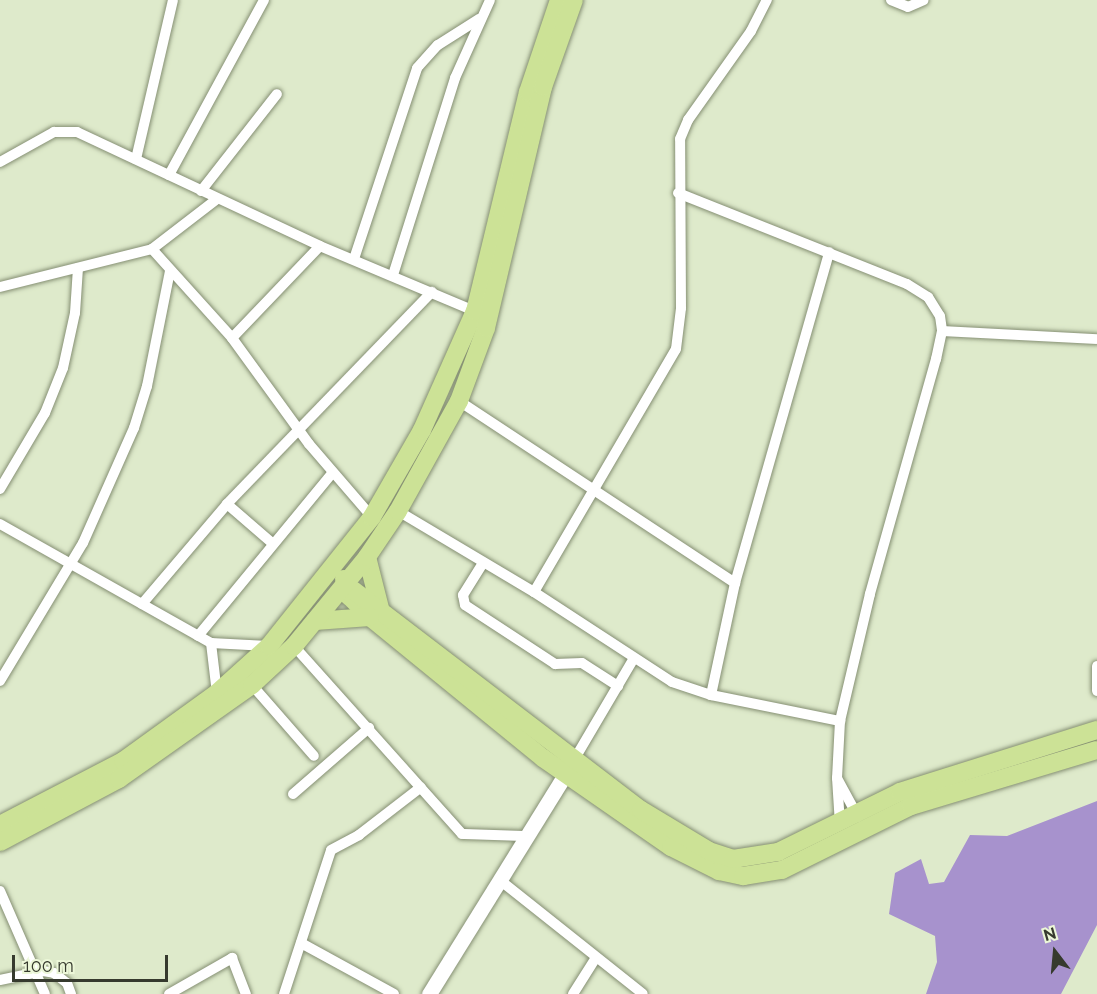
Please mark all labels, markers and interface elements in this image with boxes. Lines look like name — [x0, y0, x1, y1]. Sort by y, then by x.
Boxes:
north arrow — [1025, 922, 1085, 982]
text: N — [1041, 923, 1058, 945]
scale bar — [15, 943, 171, 981]
text: 100 m — [23, 955, 74, 976]

